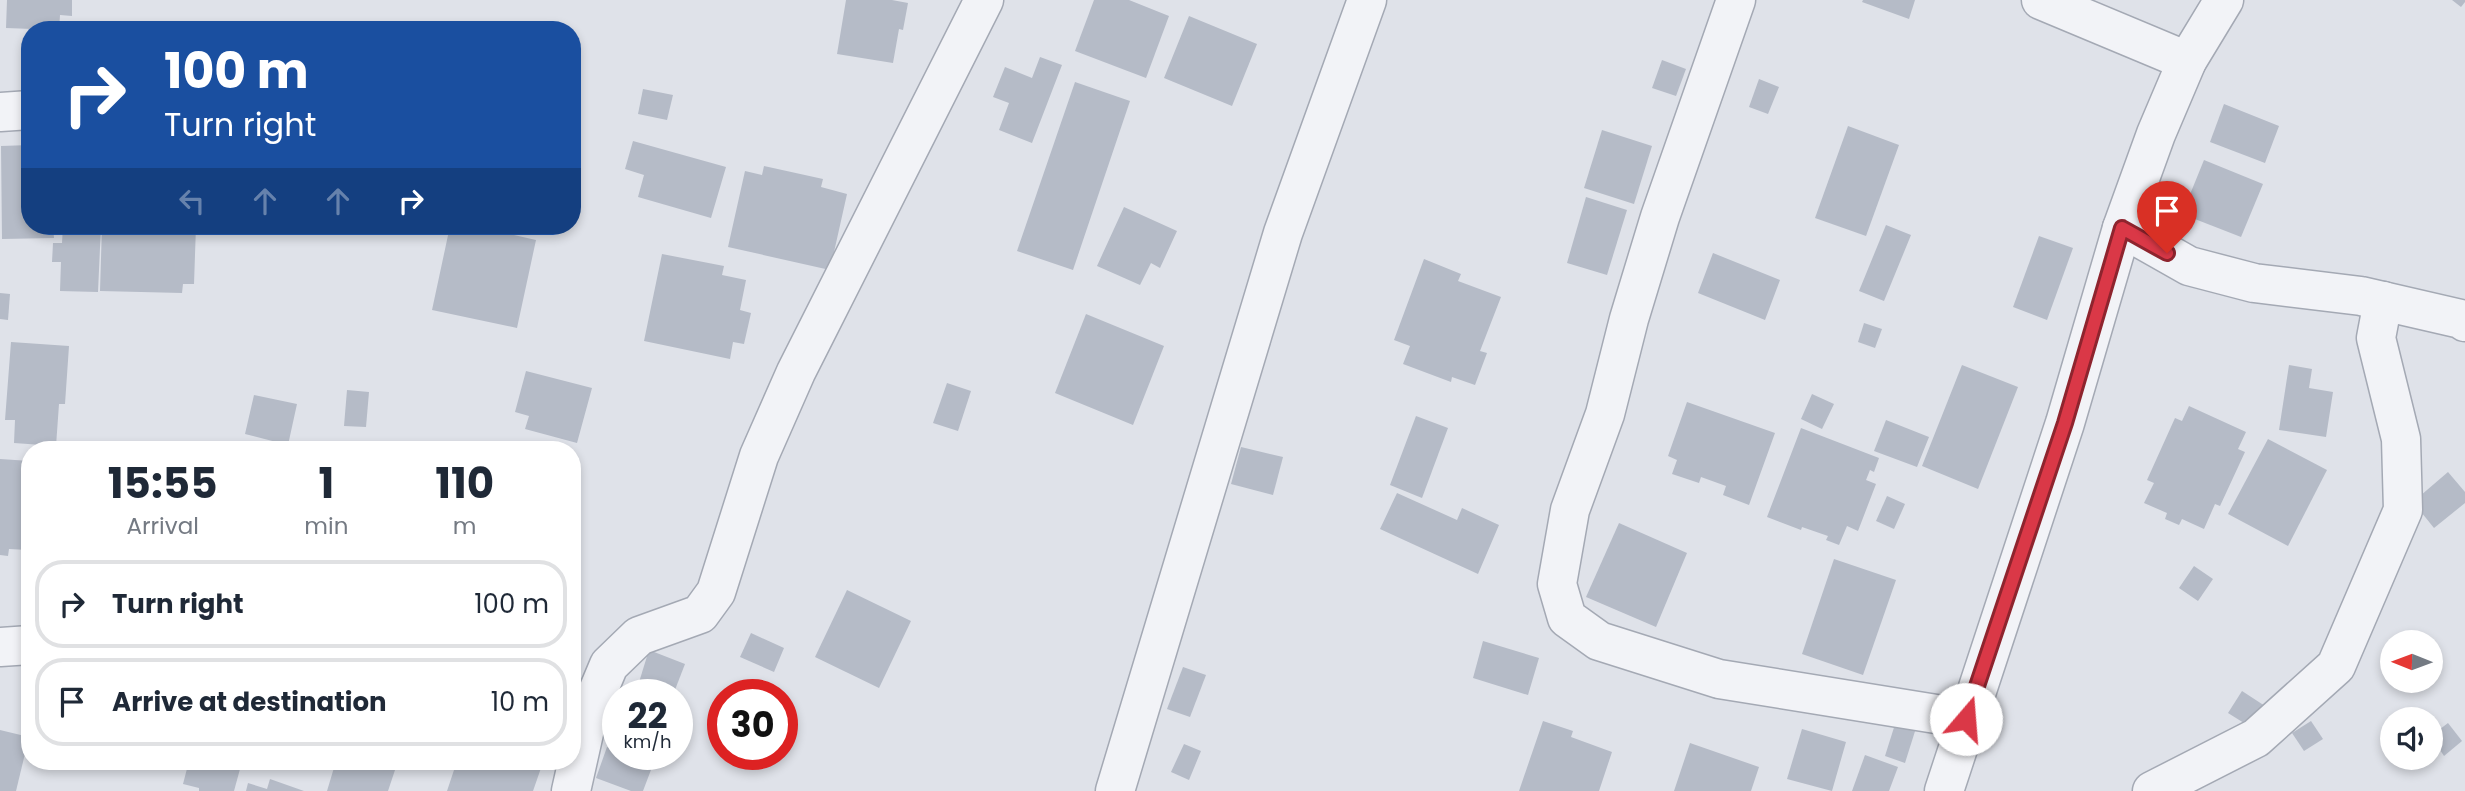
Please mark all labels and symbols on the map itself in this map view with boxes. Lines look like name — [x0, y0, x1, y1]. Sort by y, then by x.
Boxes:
pin — [2137, 181, 2197, 253]
north arrow — [2380, 630, 2443, 693]
speed limit sign: 30 — [707, 679, 798, 770]
position arrow — [1929, 682, 2003, 756]

